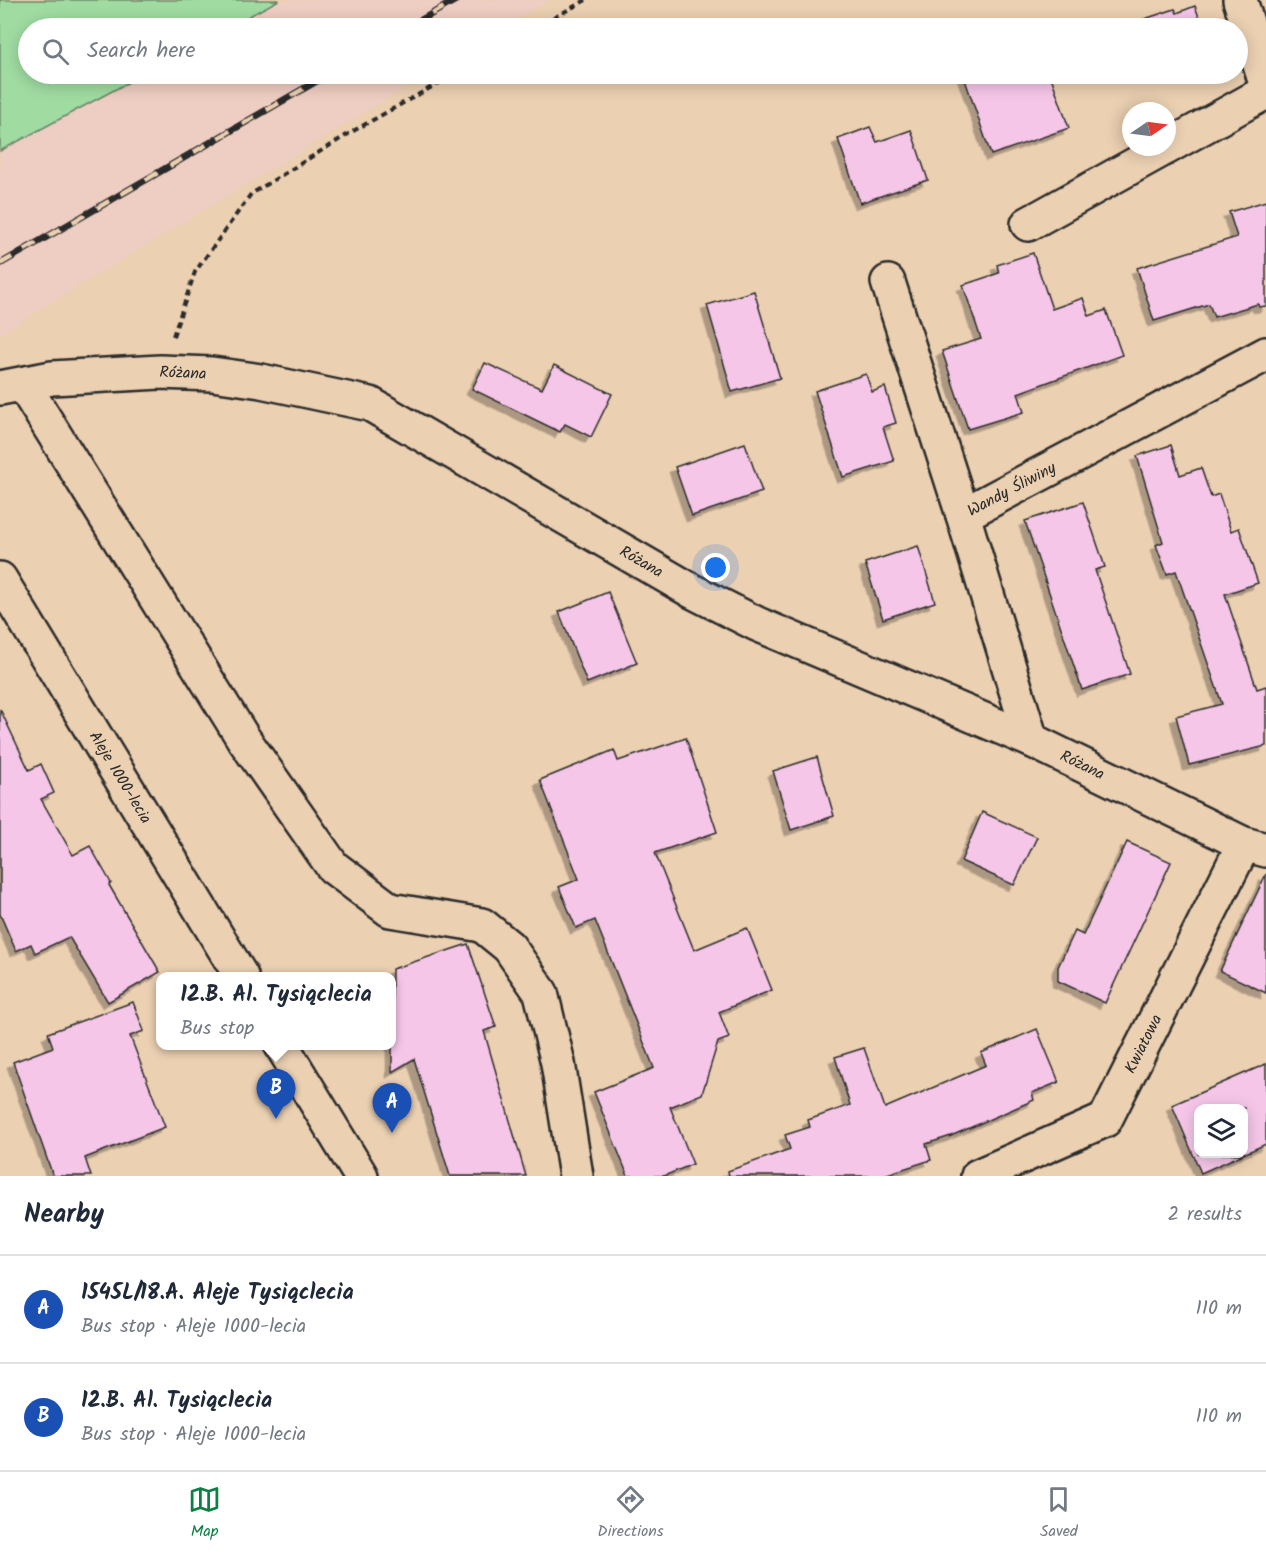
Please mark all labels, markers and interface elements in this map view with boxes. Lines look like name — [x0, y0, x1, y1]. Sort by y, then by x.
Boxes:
search box — [18, 18, 1248, 84]
text: Search here — [87, 34, 195, 69]
icon: search — [39, 35, 72, 68]
north arrow — [1122, 102, 1176, 156]
street label: Różana — [159, 359, 207, 386]
street label: Wandy Śliwiny — [963, 455, 1061, 523]
street label: Różana — [615, 539, 668, 584]
your location — [701, 553, 730, 582]
street label: Aleje 1000-lecia — [83, 726, 158, 829]
street label: Różana — [1056, 744, 1109, 787]
popup — [156, 972, 396, 1050]
text: 12.B. Al. Tysiąclecia — [180, 978, 372, 1013]
street label: Kwiatowa — [1118, 1010, 1169, 1078]
text: Bus stop — [180, 1013, 254, 1045]
pin: B — [256, 1070, 296, 1119]
pin: A — [372, 1084, 412, 1133]
map controls — [1194, 1104, 1248, 1158]
button: layers — [1194, 1104, 1248, 1158]
text: Nearby — [24, 1194, 104, 1236]
text: 2 results — [1167, 1199, 1242, 1231]
text: 1545L/18.A. Aleje Tysiąclecia — [81, 1276, 354, 1311]
text: A — [37, 1293, 50, 1325]
text: 110 m — [1196, 1293, 1242, 1325]
text: Bus stop · Aleje 1000-lecia — [81, 1311, 306, 1343]
text: 12.B. Al. Tysiąclecia — [81, 1384, 272, 1419]
text: B — [37, 1401, 50, 1433]
text: 110 m — [1196, 1401, 1242, 1433]
text: Bus stop · Aleje 1000-lecia — [81, 1419, 306, 1451]
tab: Map — [188, 1483, 221, 1544]
tab: Directions — [597, 1483, 664, 1544]
tab: Saved — [1040, 1483, 1078, 1544]

